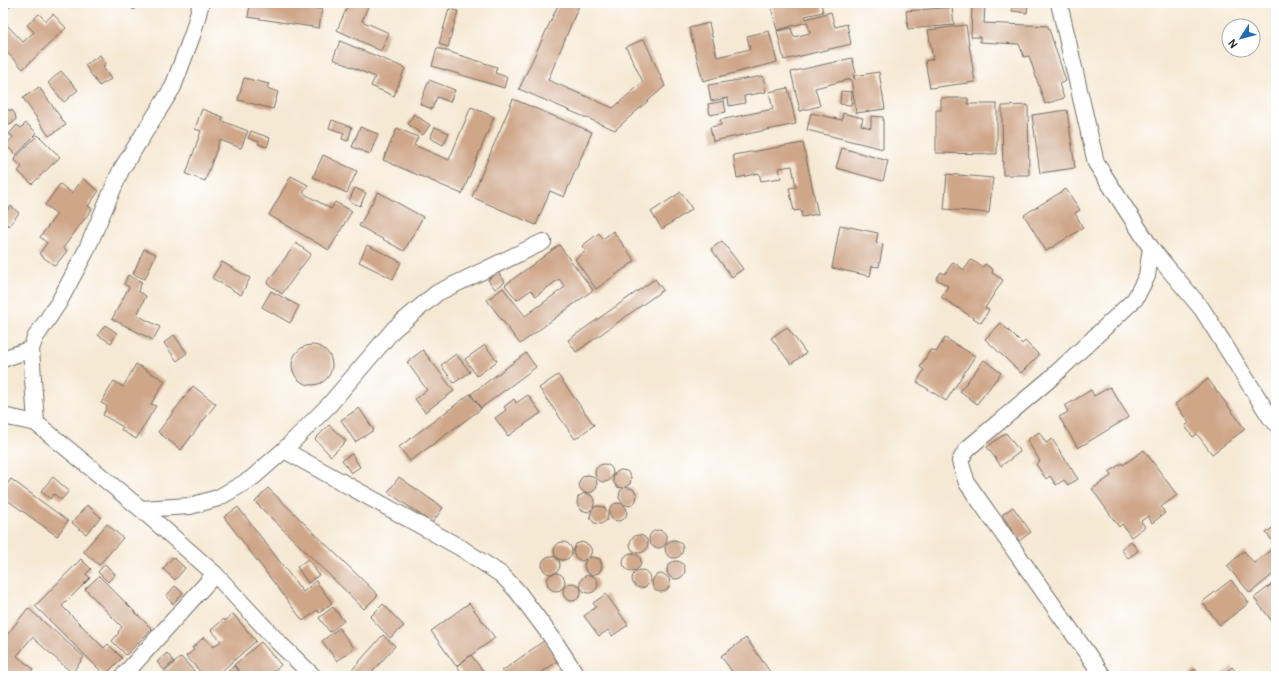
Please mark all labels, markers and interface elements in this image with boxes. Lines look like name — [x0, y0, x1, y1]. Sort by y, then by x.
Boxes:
north arrow — [1221, 18, 1261, 58]
text: N — [1226, 36, 1241, 50]

